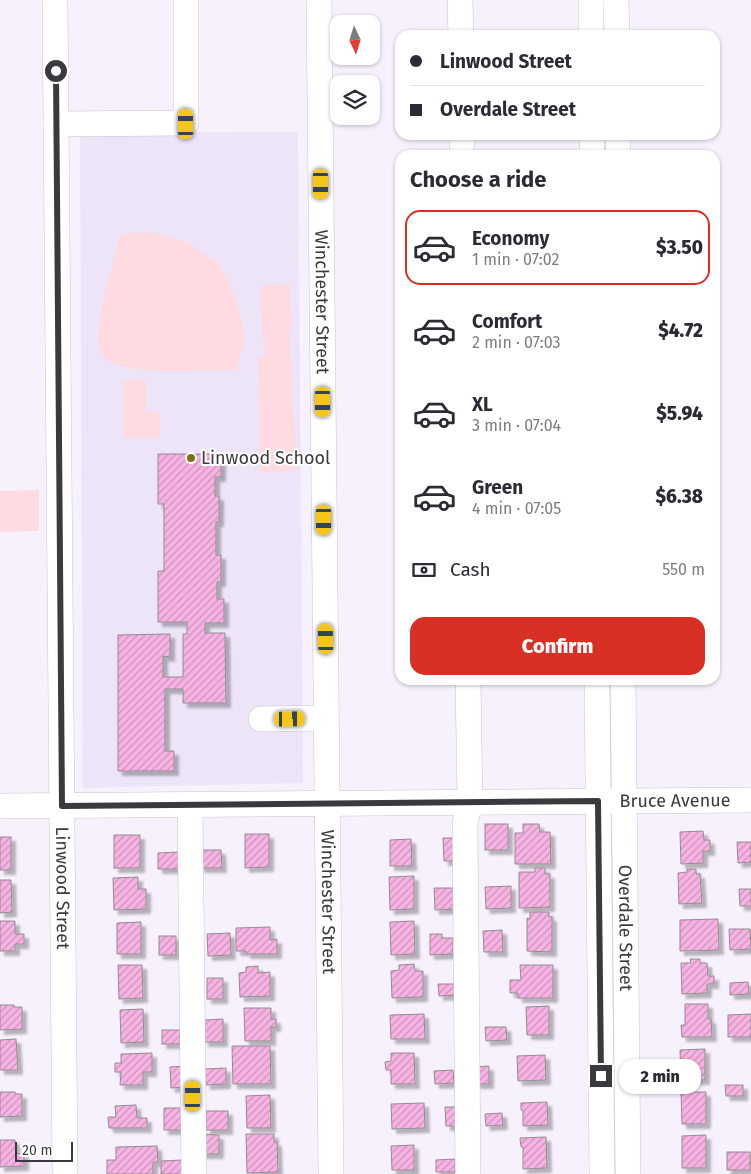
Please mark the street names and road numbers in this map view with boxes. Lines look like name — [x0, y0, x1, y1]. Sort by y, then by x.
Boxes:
street label: Winchester Street — [310, 230, 334, 375]
street label: Bruce Avenue — [619, 789, 731, 812]
street label: Linwood Street — [51, 826, 74, 950]
street label: Winchester Street — [316, 830, 340, 975]
street label: Overdale Street — [614, 865, 637, 992]

